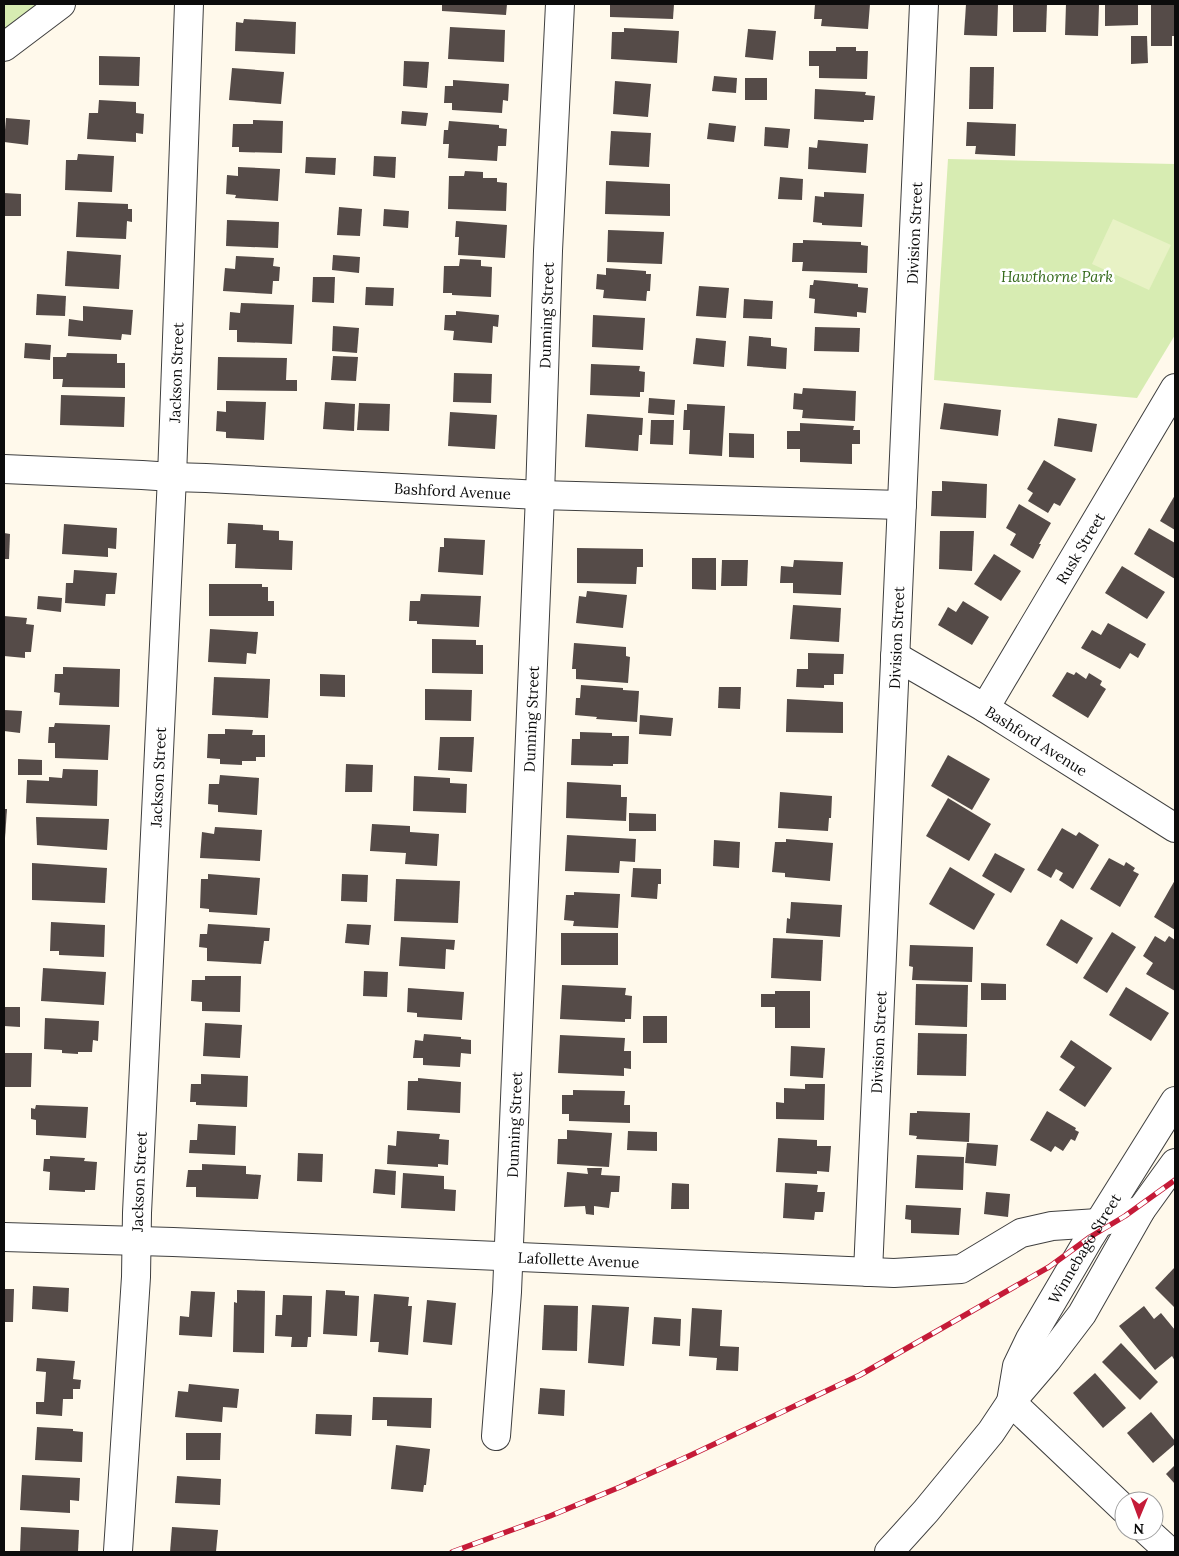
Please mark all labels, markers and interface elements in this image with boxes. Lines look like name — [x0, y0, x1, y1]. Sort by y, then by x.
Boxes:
street label: Division Street — [902, 181, 926, 285]
street label: Dunning Street — [535, 261, 557, 369]
park label: Hawthorne Park — [1001, 267, 1113, 286]
street label: Jackson Street — [164, 322, 187, 424]
street label: Bashford Avenue — [393, 478, 511, 503]
street label: Rusk Street — [1051, 509, 1109, 587]
street label: Division Street — [884, 586, 908, 689]
street label: Dunning Street — [519, 665, 542, 773]
street label: Bashford Avenue — [982, 701, 1091, 780]
street label: Jackson Street — [146, 726, 170, 829]
street label: Division Street — [866, 990, 890, 1094]
street label: Dunning Street — [502, 1071, 526, 1178]
street label: Jackson Street — [127, 1131, 150, 1233]
street label: Winnebago Street — [1044, 1190, 1125, 1307]
street label: Lafollette Avenue — [517, 1247, 640, 1272]
north arrow — [1114, 1491, 1164, 1541]
text: N — [1133, 1520, 1144, 1538]

